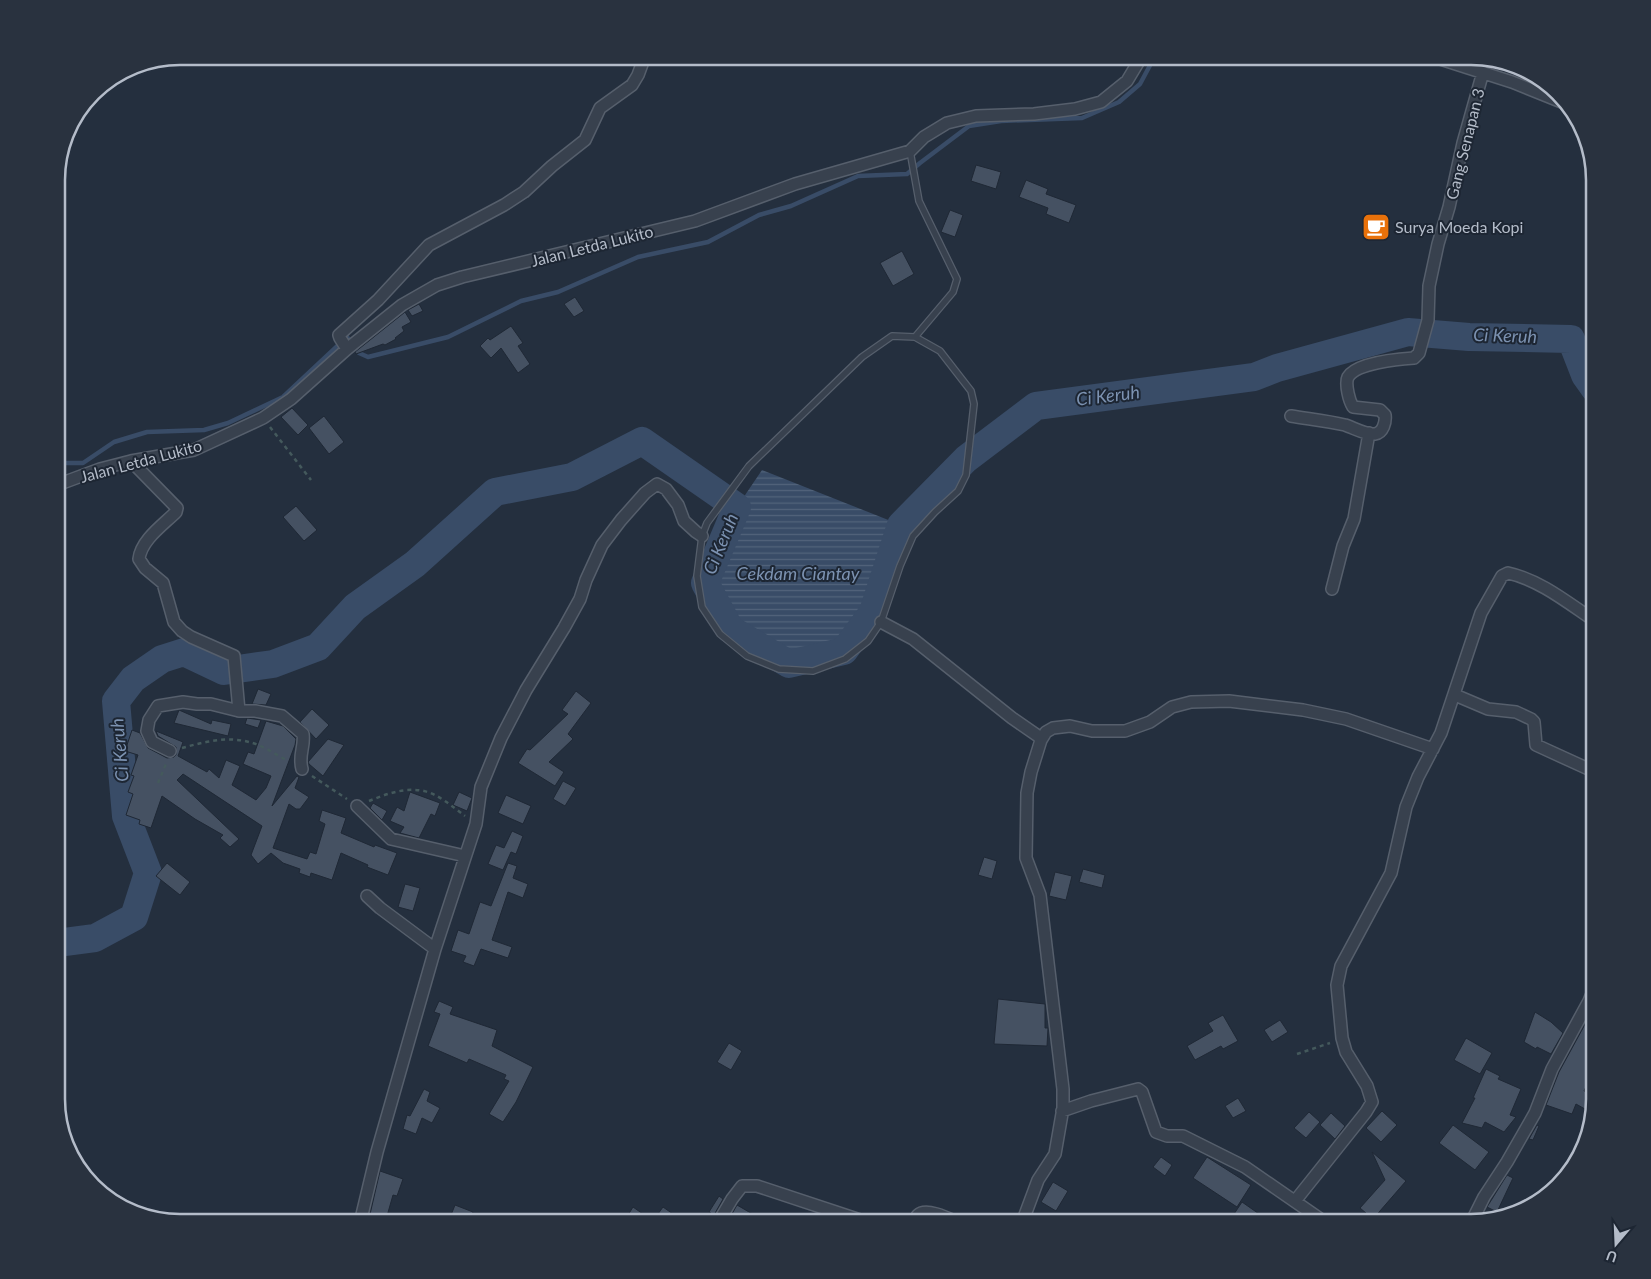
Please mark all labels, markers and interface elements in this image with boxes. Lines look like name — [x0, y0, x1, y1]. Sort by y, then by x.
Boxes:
street label: Gang Senapan 3 — [1441, 86, 1488, 202]
cafe icon: Surya Moeda Kopi — [1361, 212, 1391, 242]
place label: Surya Moeda Kopi — [1395, 217, 1523, 236]
street label: Jalan Letda Lukito — [529, 221, 655, 270]
water label: Ci Keruh — [1473, 323, 1537, 347]
water label: Ci Keruh — [1075, 380, 1141, 410]
street label: Jalan Letda Lukito — [78, 435, 204, 486]
water label: Ci Keruh — [698, 510, 742, 577]
water label: Cekdam Ciantay — [737, 562, 860, 584]
water label: Ci Keruh — [105, 717, 133, 783]
north arrow — [1591, 1219, 1641, 1269]
text: U — [1604, 1247, 1619, 1266]

